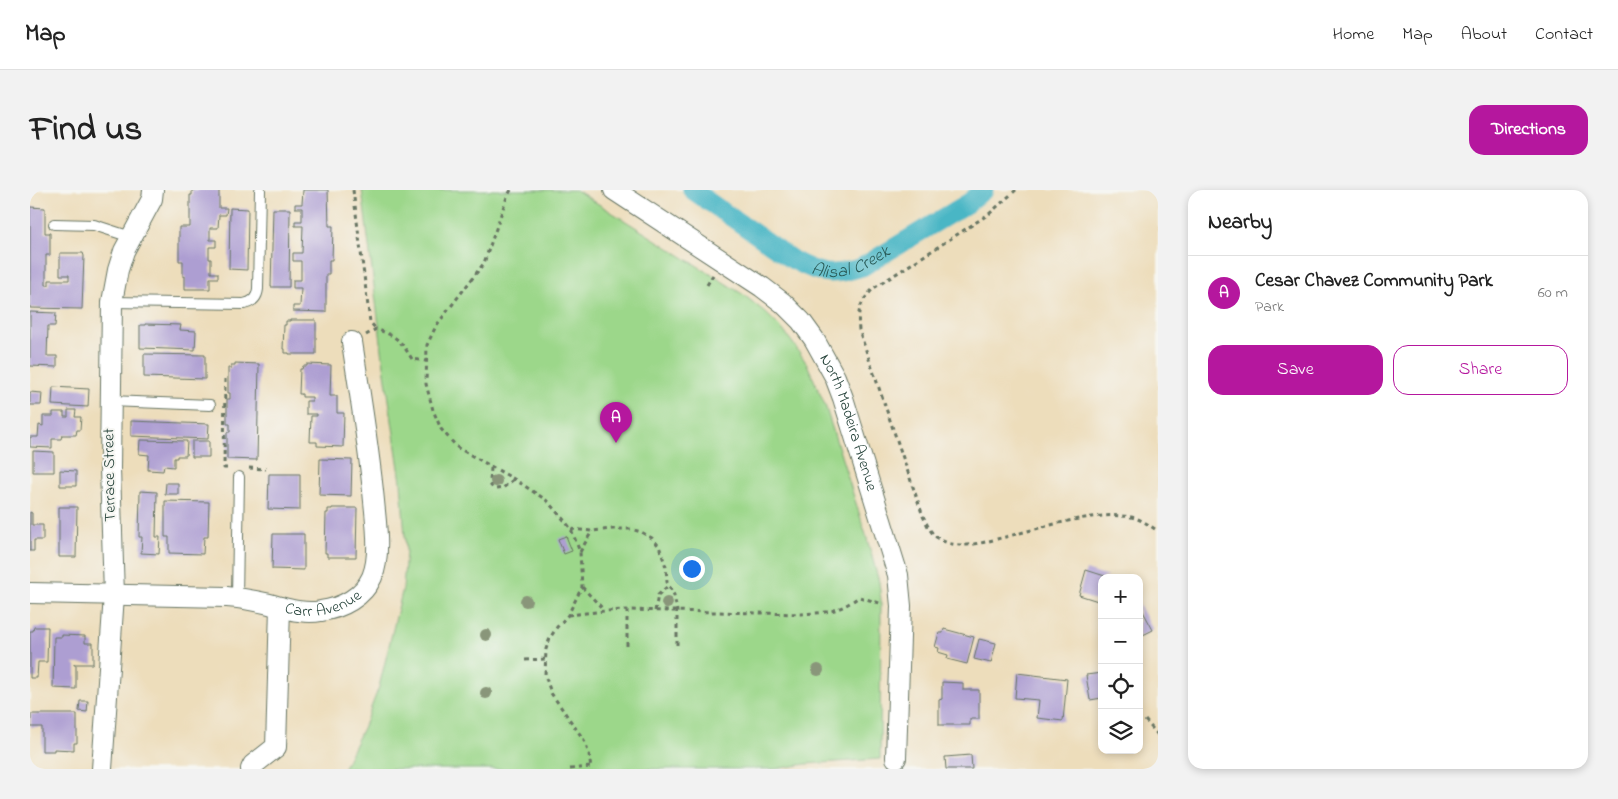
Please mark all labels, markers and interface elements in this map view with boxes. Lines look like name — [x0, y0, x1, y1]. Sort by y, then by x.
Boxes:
text: Map — [25, 17, 66, 52]
text: Home — [1333, 22, 1374, 48]
text: Map — [1402, 22, 1433, 48]
text: About — [1461, 22, 1507, 48]
text: Contact — [1535, 22, 1593, 48]
text: Find us — [30, 105, 142, 156]
button: Directions — [1469, 105, 1588, 155]
text: Nearby — [1208, 208, 1272, 238]
water label: Alisal Creek — [808, 239, 897, 286]
text: Cesar Chavez Community Park — [1255, 268, 1493, 295]
text: A — [1219, 281, 1229, 305]
text: 60 m — [1538, 281, 1568, 305]
text: Park — [1255, 295, 1284, 319]
button: Save — [1208, 345, 1383, 395]
button: Share — [1393, 345, 1568, 395]
street label: North Madeira Avenue — [813, 350, 884, 495]
pin: A — [600, 402, 632, 443]
street label: Terrace Street — [97, 427, 123, 522]
your location — [679, 556, 705, 582]
map controls — [1098, 574, 1143, 754]
button: + — [1098, 574, 1143, 619]
street label: Carr Avenue — [282, 584, 368, 624]
button: − — [1098, 619, 1143, 664]
button: locate — [1098, 664, 1143, 709]
button: layers — [1098, 709, 1143, 754]

